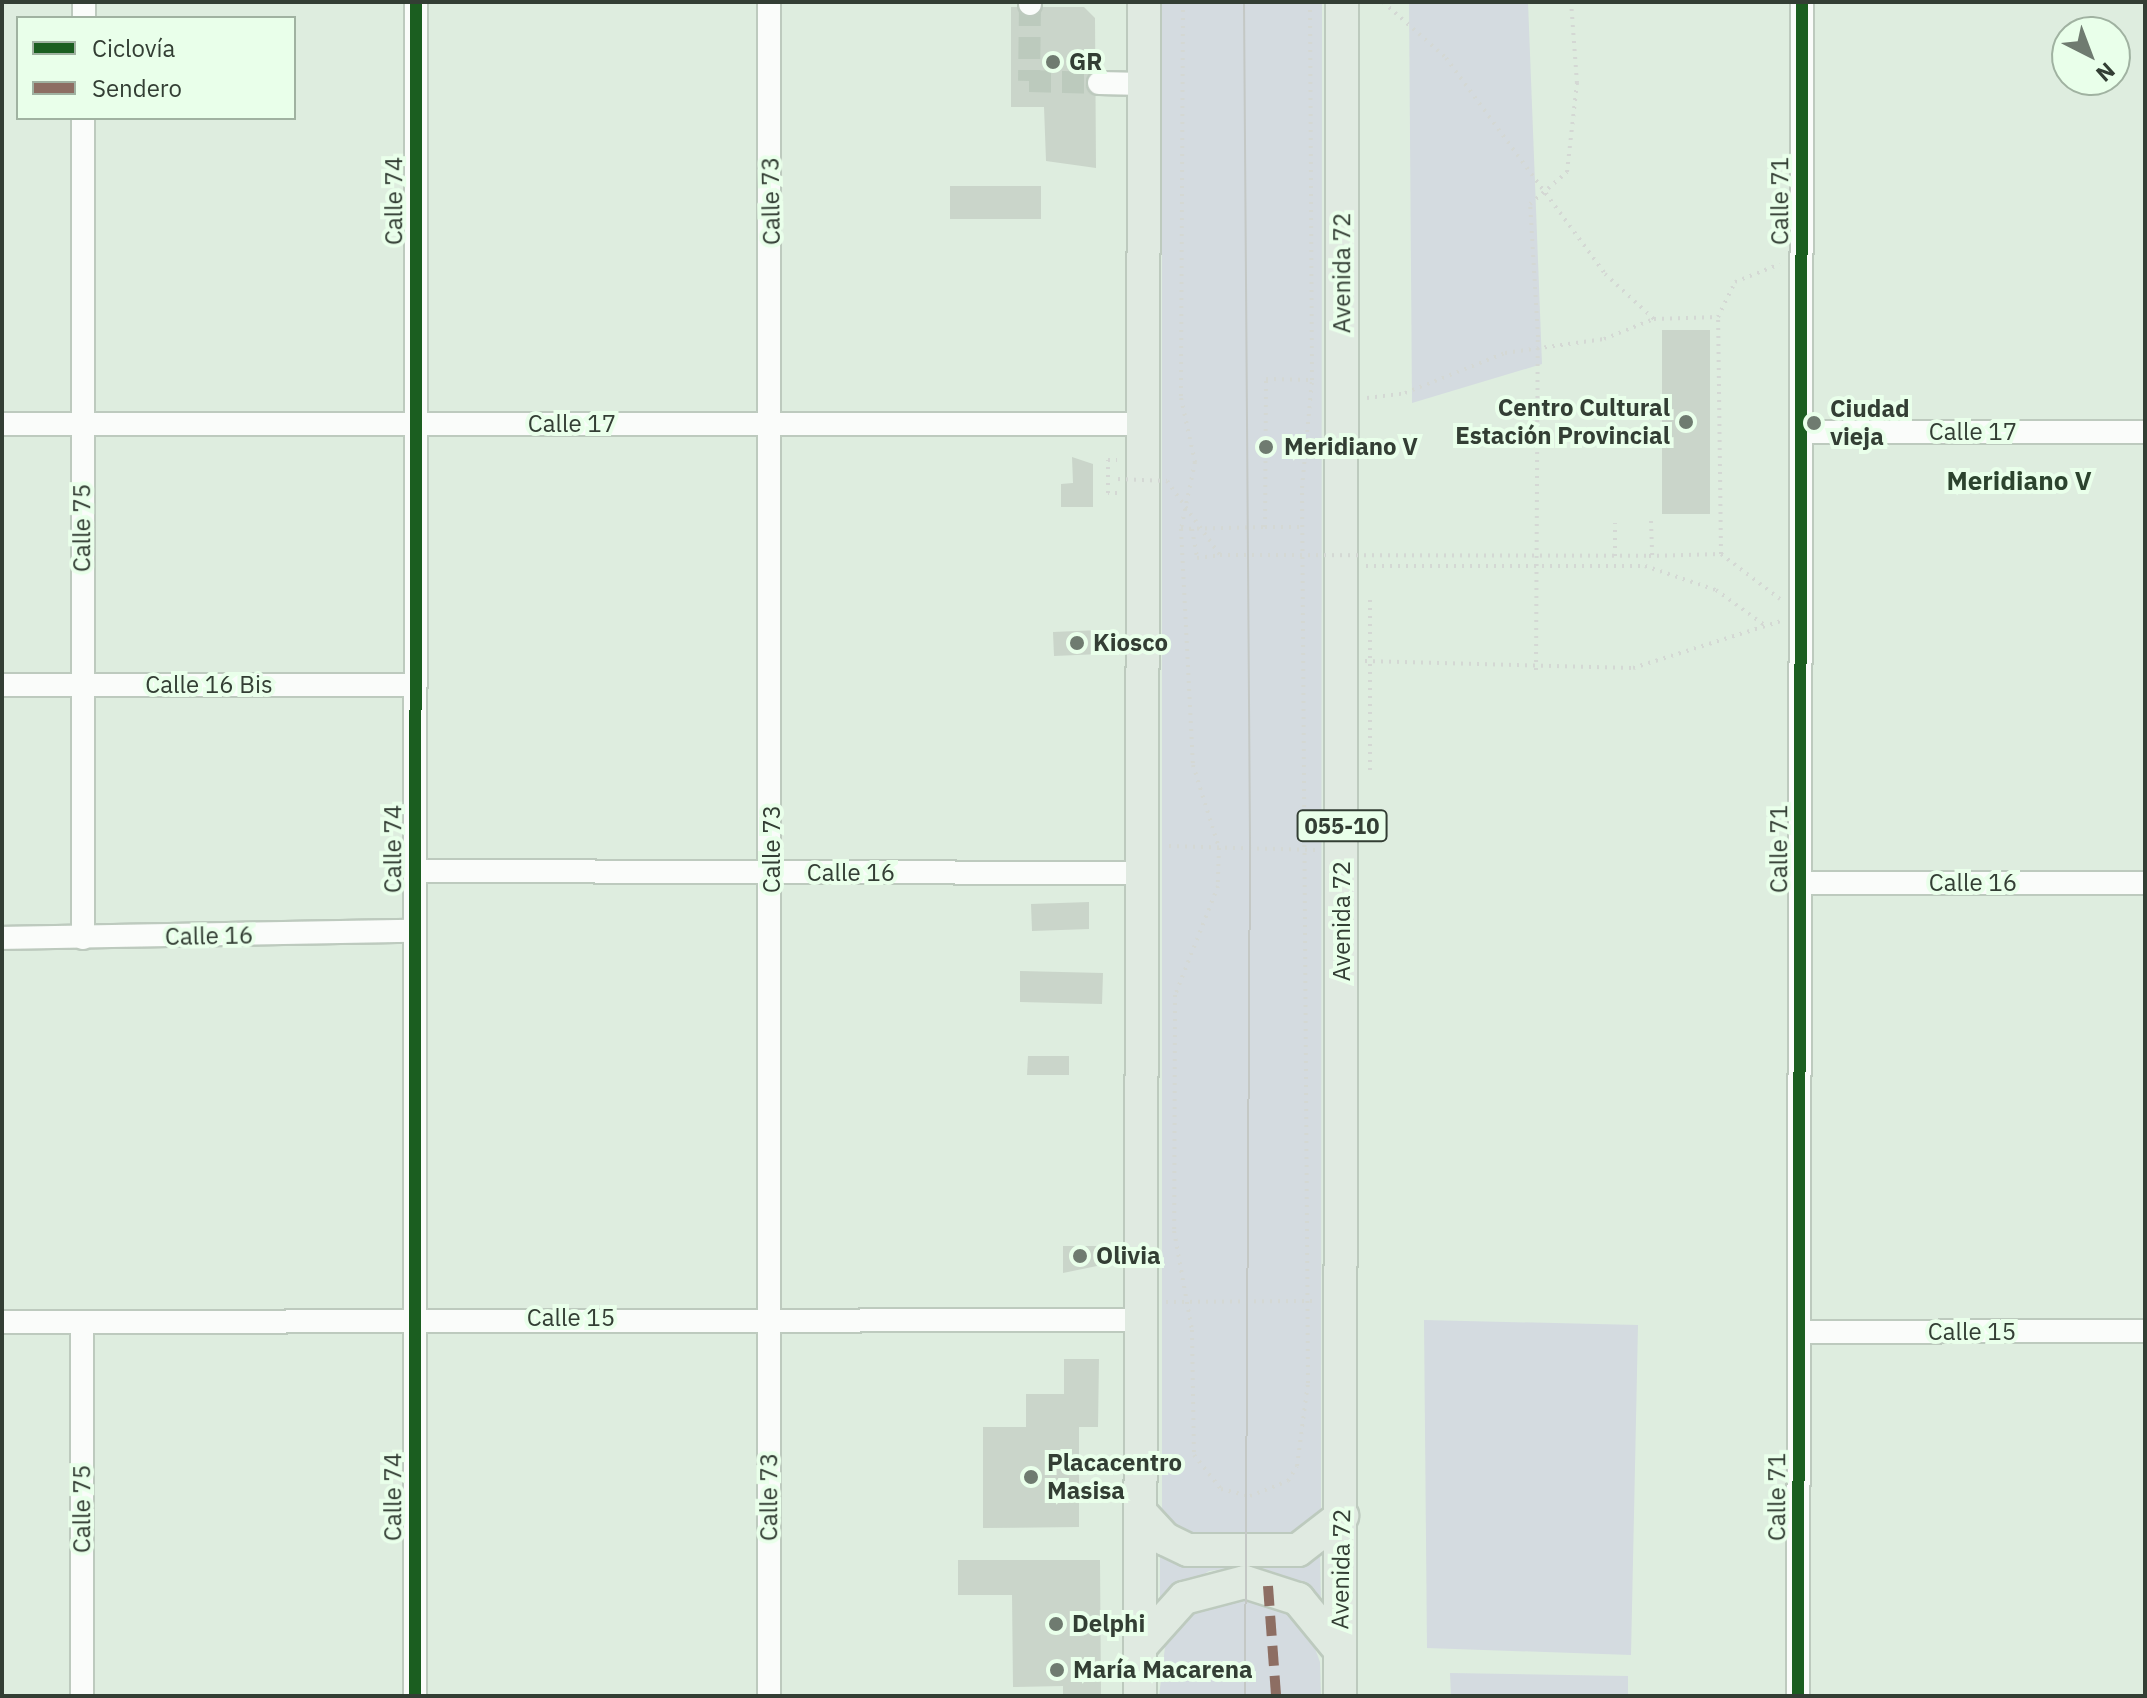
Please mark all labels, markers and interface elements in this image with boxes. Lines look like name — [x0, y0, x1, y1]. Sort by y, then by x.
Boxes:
legend — [16, 16, 296, 120]
north arrow — [2051, 16, 2131, 96]
text: Ciclovía — [92, 32, 175, 64]
place label: GR — [1069, 48, 1102, 76]
marker: GR — [1044, 53, 1062, 71]
text: N — [2090, 57, 2122, 89]
text: Sendero — [92, 72, 182, 104]
street label: Calle 74 — [380, 157, 408, 245]
street label: Calle 73 — [756, 157, 786, 245]
street label: Calle 71 — [1766, 157, 1794, 245]
street label: Avenida 72 — [1328, 213, 1356, 333]
place label: Centro Cultural Estación Provincial — [1455, 394, 1670, 450]
place label: Ciudad vieja — [1830, 395, 1910, 451]
street label: Calle 17 — [528, 410, 616, 438]
marker: Centro Cultural Estación Provincial — [1677, 413, 1695, 431]
marker: Ciudad vieja — [1805, 414, 1823, 432]
street label: Calle 17 — [1929, 418, 2017, 446]
place label: Meridiano V — [1284, 433, 1418, 461]
marker: Meridiano V — [1255, 436, 1277, 458]
district label: Meridiano V — [1946, 465, 2092, 497]
street label: Calle 75 — [68, 484, 96, 572]
place label: Kiosco — [1093, 629, 1168, 657]
marker: Kiosco — [1068, 634, 1086, 652]
street label: Calle 16 Bis — [145, 671, 273, 699]
street label: Calle 74 — [379, 805, 407, 893]
street label: Calle 73 — [758, 805, 786, 893]
street label: Calle 71 — [1765, 805, 1793, 893]
road number: 055-10 — [1296, 808, 1388, 844]
street label: Calle 16 — [807, 859, 895, 887]
street label: Avenida 72 — [1328, 861, 1356, 981]
street label: Calle 16 — [1929, 869, 2017, 897]
street label: Calle 16 — [165, 921, 253, 951]
place label: Olivia — [1096, 1242, 1161, 1270]
marker: Olivia — [1071, 1247, 1089, 1265]
street label: Calle 15 — [527, 1304, 615, 1332]
street label: Calle 15 — [1928, 1318, 2016, 1346]
place label: Placacentro Masisa — [1047, 1449, 1182, 1505]
street label: Calle 74 — [379, 1453, 407, 1541]
street label: Calle 73 — [755, 1453, 783, 1541]
street label: Calle 71 — [1763, 1453, 1791, 1541]
street label: Calle 75 — [68, 1465, 96, 1553]
marker: Placacentro Masisa — [1022, 1468, 1040, 1486]
street label: Avenida 72 — [1326, 1508, 1356, 1630]
place label: Delphi — [1072, 1610, 1145, 1638]
marker: Delphi — [1047, 1615, 1065, 1633]
place label: María Macarena — [1073, 1656, 1253, 1684]
marker: María Macarena — [1048, 1661, 1066, 1679]

